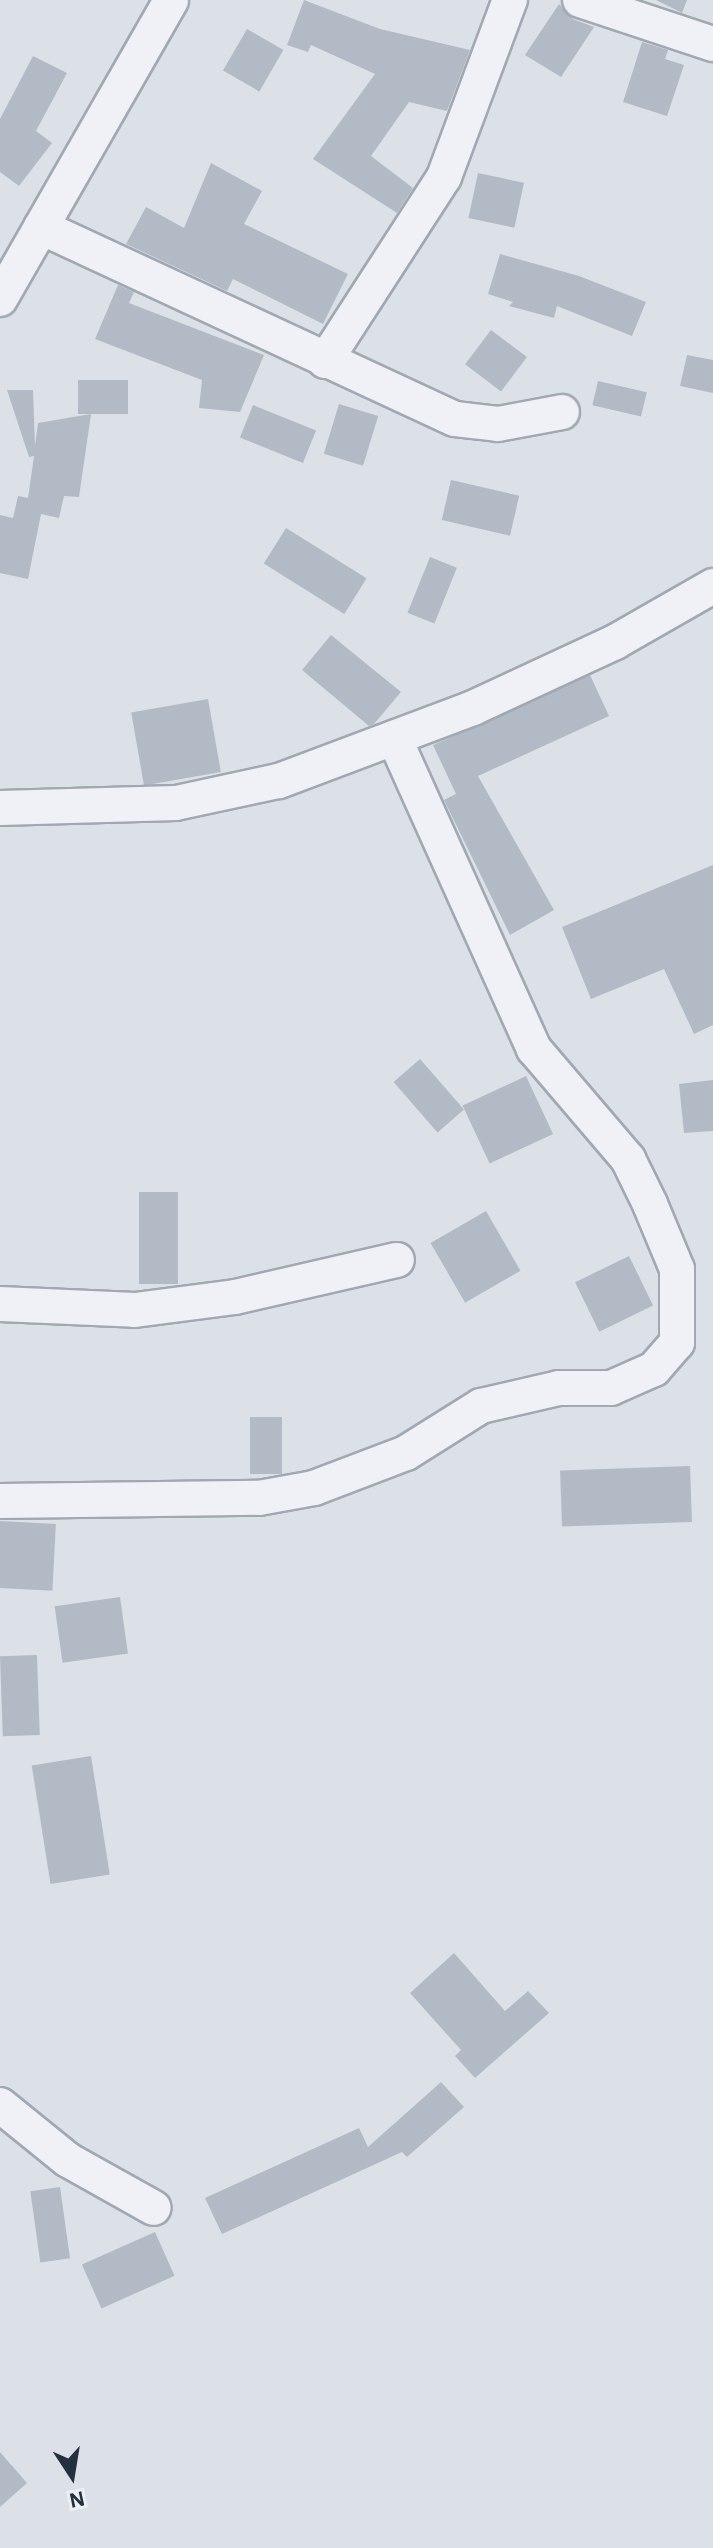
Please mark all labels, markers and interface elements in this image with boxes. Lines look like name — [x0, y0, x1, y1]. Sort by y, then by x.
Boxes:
north arrow — [32, 2436, 112, 2516]
text: N — [67, 2487, 87, 2512]

